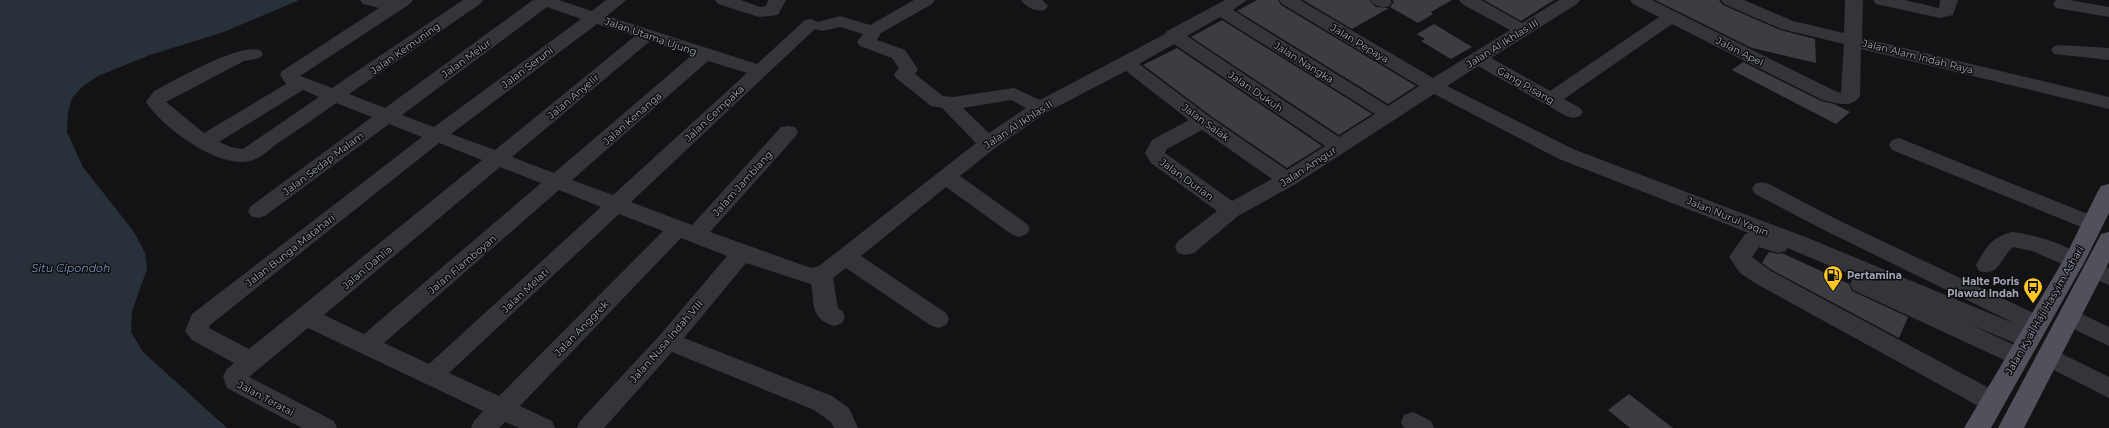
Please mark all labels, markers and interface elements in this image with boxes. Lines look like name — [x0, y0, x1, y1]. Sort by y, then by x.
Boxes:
street label: Jalan Utama Ujung — [602, 14, 699, 58]
street label: Jalan Al Ikhlas III — [1463, 16, 1541, 71]
street label: Jalan Kemuning — [367, 20, 443, 78]
street label: Jalan Pepaya — [1327, 20, 1391, 66]
street label: Jalan Apel — [1713, 33, 1766, 69]
street label: Jalan Melur — [438, 36, 494, 81]
street label: Jalan Alam Indah Raya — [1860, 36, 1975, 77]
street label: Jalan Nangka — [1270, 38, 1336, 86]
street label: Jalan Seruni — [498, 44, 556, 92]
street label: Gang Pisang — [1495, 64, 1557, 107]
street label: Jalan Dukuh — [1225, 68, 1286, 114]
street label: Jalan Anyelir — [544, 71, 602, 122]
street label: Jalan Cempaka — [681, 82, 747, 145]
street label: Jalan Kenanga — [599, 89, 665, 148]
street label: Jalan Al Ikhlas II — [981, 97, 1055, 152]
street label: Jalan Salak — [1179, 100, 1232, 144]
street label: Jalan Sedap Malam — [280, 129, 366, 199]
street label: Jalan Amgur — [1277, 143, 1339, 190]
street label: Jalam Jamblang — [709, 148, 775, 219]
street label: Jalan Durian — [1157, 155, 1216, 203]
street label: Jalan Nurul Yaqin — [1684, 194, 1771, 239]
street label: Jalan Bunga Matahari — [242, 211, 338, 290]
street label: Jalan Flamboyan — [425, 232, 499, 297]
street label: Jalan Dahlia — [339, 243, 395, 293]
street label: Jalan Kyai Haji Hasyim Ashari — [2002, 244, 2087, 378]
water label: Situ Cipondoh — [32, 261, 110, 275]
fuel station icon: Pertamina — [1822, 264, 1844, 292]
street label: Jalan Melati — [498, 265, 552, 316]
place label: Pertamina — [1847, 269, 1902, 282]
place label: Halte Poris Plawad Indah — [1947, 275, 2020, 300]
bus stop icon: Halte Poris Plawad Indah — [2022, 276, 2044, 304]
street label: Jalan Nusa Indah VIII — [626, 297, 706, 386]
street label: Jalan Anggrek — [551, 298, 611, 360]
street label: Jalan Teratai — [234, 378, 296, 419]

